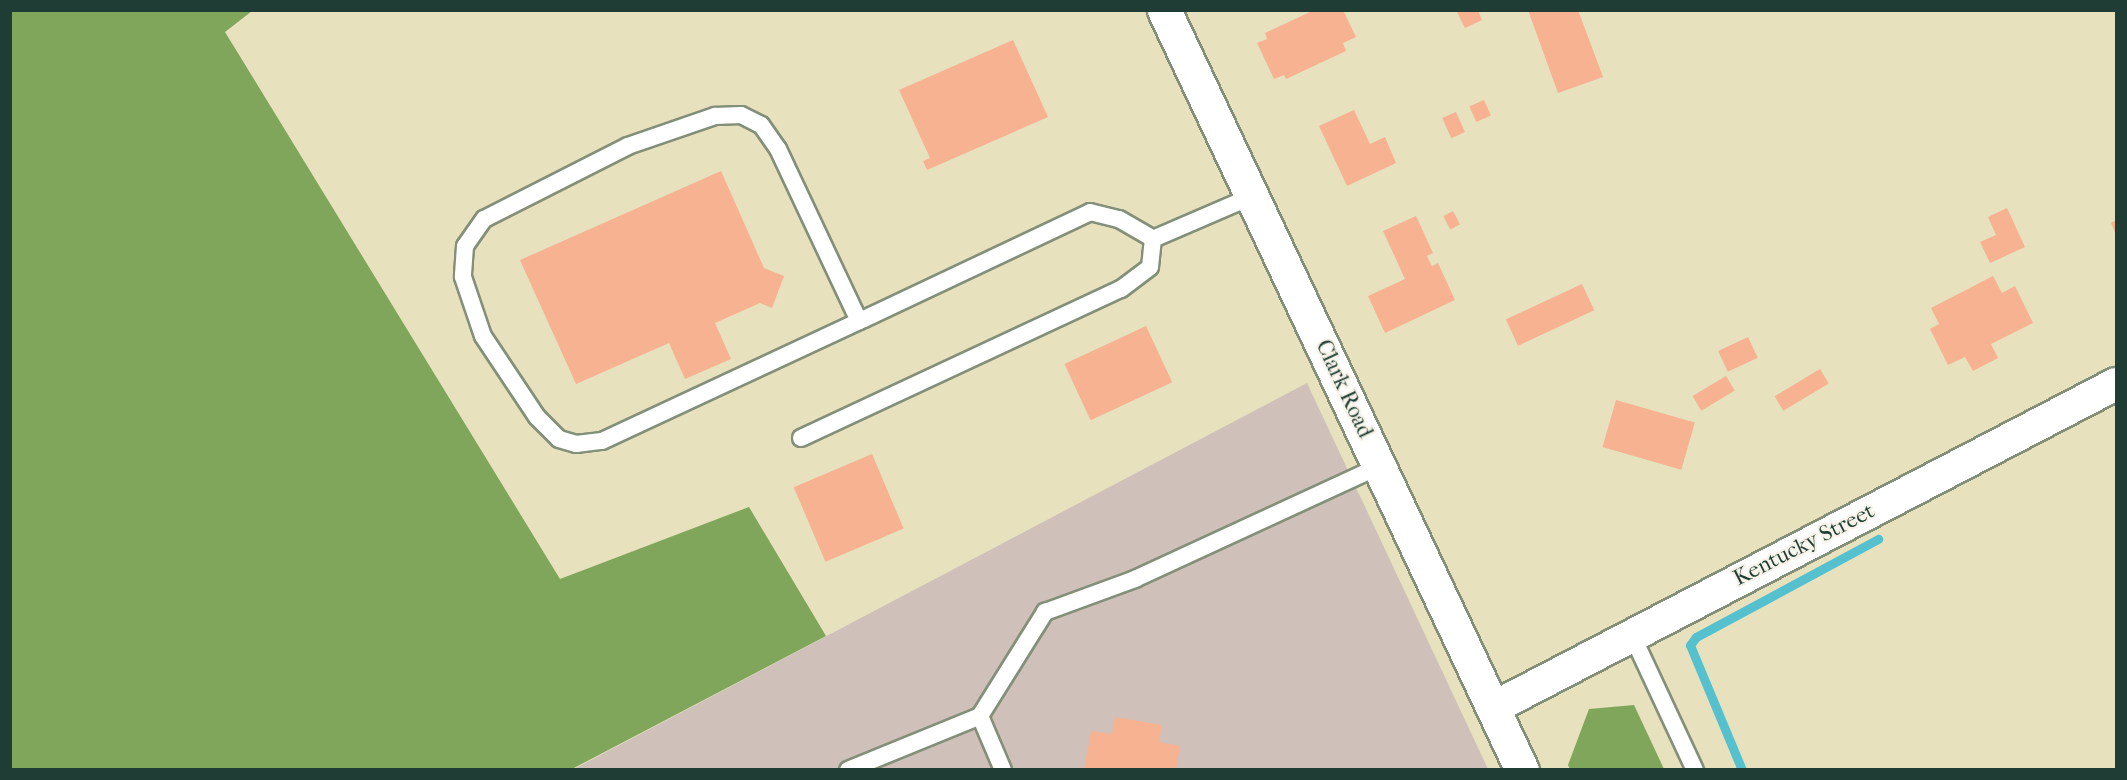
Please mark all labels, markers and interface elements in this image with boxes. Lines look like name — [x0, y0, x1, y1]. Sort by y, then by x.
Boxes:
street label: Clark Road — [1310, 336, 1378, 442]
street label: Kentucky Street — [1729, 498, 1879, 592]

